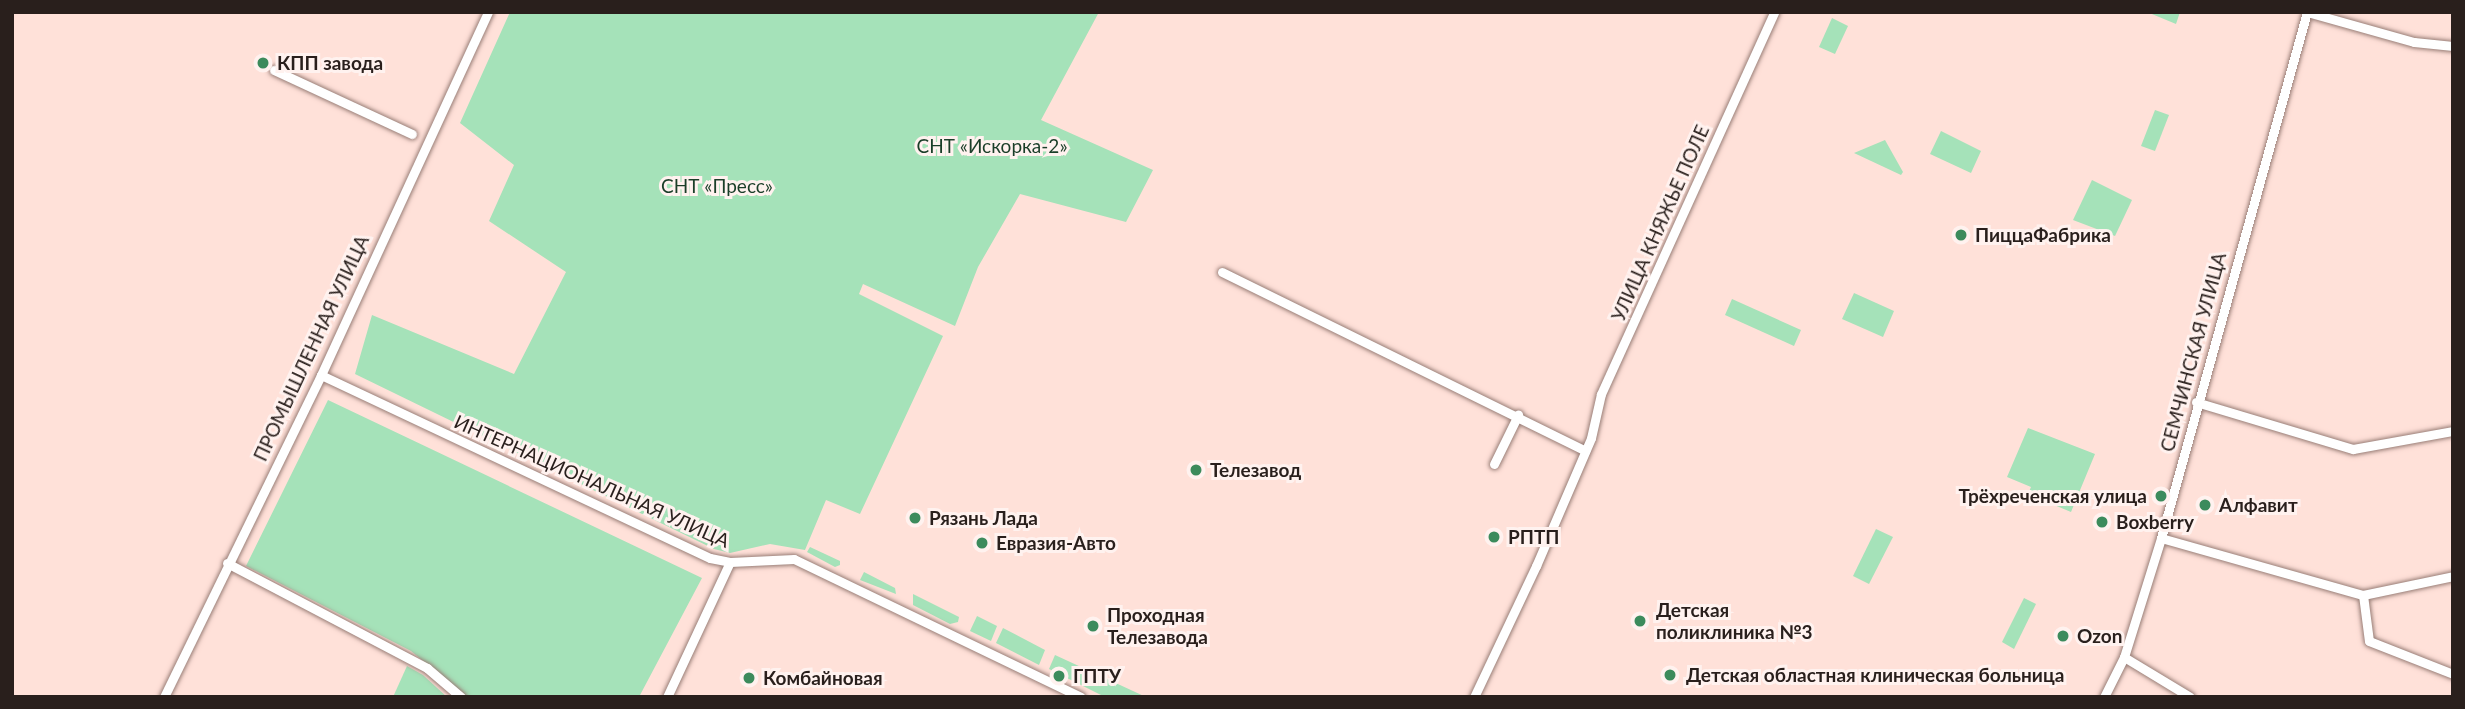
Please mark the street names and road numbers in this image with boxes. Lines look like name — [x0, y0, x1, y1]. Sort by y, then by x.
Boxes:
street label: УЛИЦА КНЯЖЬЕ ПОЛЕ — [1606, 121, 1714, 325]
street label: ПРОМЫШЛЕННАЯ УЛИЦА — [249, 231, 373, 465]
street label: СЕМЧИНСКАЯ УЛИЦА — [2155, 250, 2231, 454]
street label: ИНТЕРНАЦИОНАЛЬНАЯ УЛИЦА — [451, 410, 733, 552]

